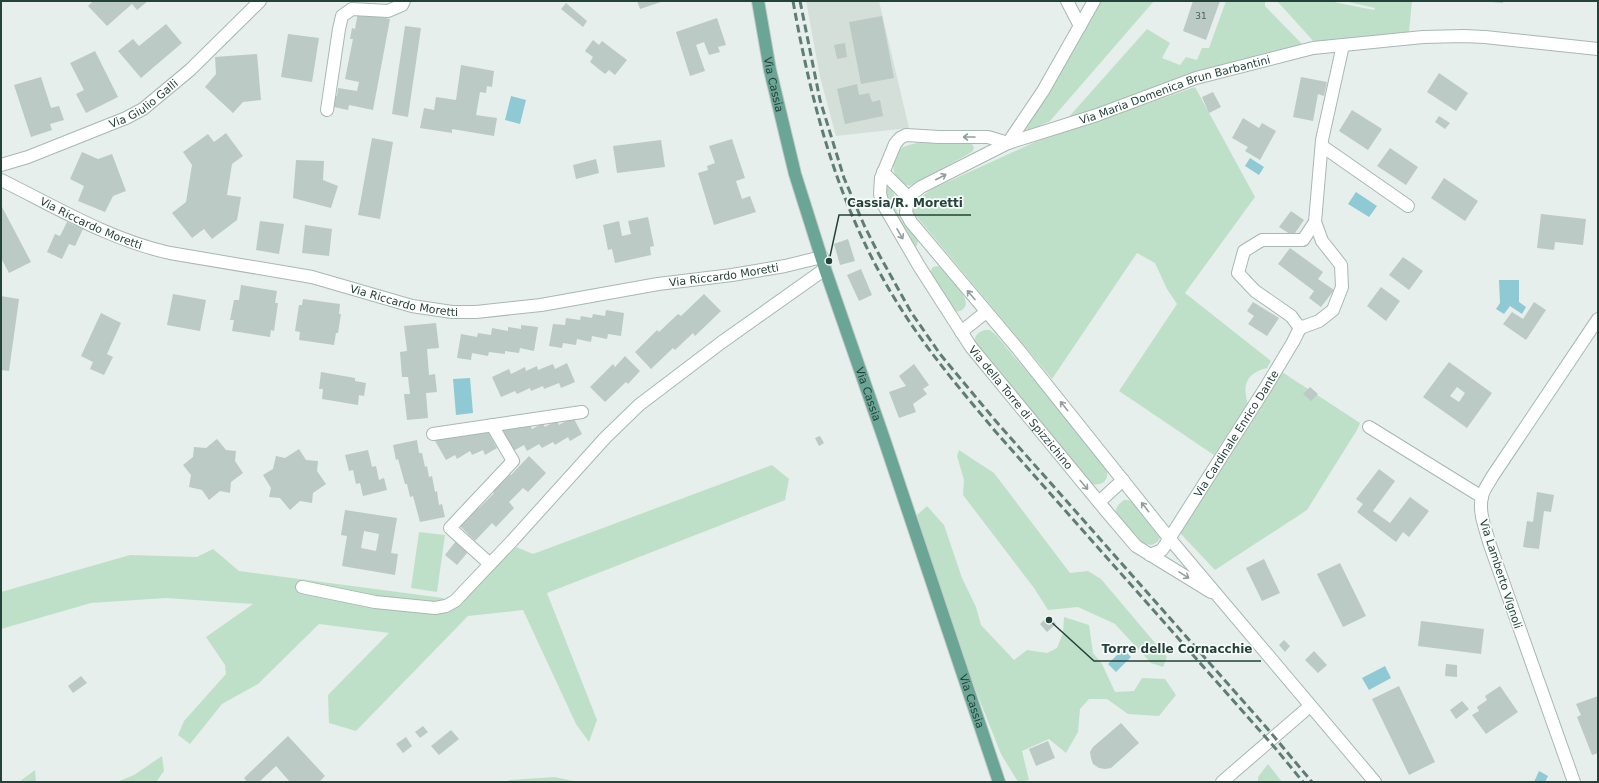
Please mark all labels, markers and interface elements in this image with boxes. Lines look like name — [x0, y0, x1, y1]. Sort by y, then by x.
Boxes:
house number: 31 — [1195, 11, 1207, 21]
street label: Via Maria Domenica Brun Barbantini — [1078, 53, 1272, 127]
street label: Via Cassia — [761, 56, 786, 114]
street label: Via Giulio Galli — [107, 77, 181, 131]
one-way arrow — [963, 133, 976, 141]
one-way arrow — [935, 173, 947, 180]
callout: Cassia/R. Moretti — [839, 191, 971, 215]
street label: Via Riccardo Moretti — [38, 195, 144, 252]
text: Cassia/R. Moretti — [847, 196, 963, 210]
one-way arrow — [896, 228, 904, 240]
street label: Via Riccardo Moretti — [668, 261, 780, 290]
street label: Via Riccardo Moretti — [348, 282, 458, 319]
one-way arrow — [967, 290, 976, 300]
street label: Via della Torre di Spizzichino — [966, 343, 1075, 472]
street label: Via Cassia — [853, 365, 883, 423]
street label: Via Cardinale Enrico Dante — [1191, 368, 1282, 500]
one-way arrow — [1059, 400, 1068, 411]
one-way arrow — [1080, 479, 1089, 490]
one-way arrow — [1140, 502, 1149, 513]
street label: Via Lamberto Vignoli — [1477, 518, 1524, 630]
one-way arrow — [1178, 571, 1189, 579]
callout: Torre delle Cornacchie — [1094, 637, 1261, 661]
text: Torre delle Cornacchie — [1102, 642, 1252, 656]
street label: Via Cassia — [956, 672, 987, 730]

